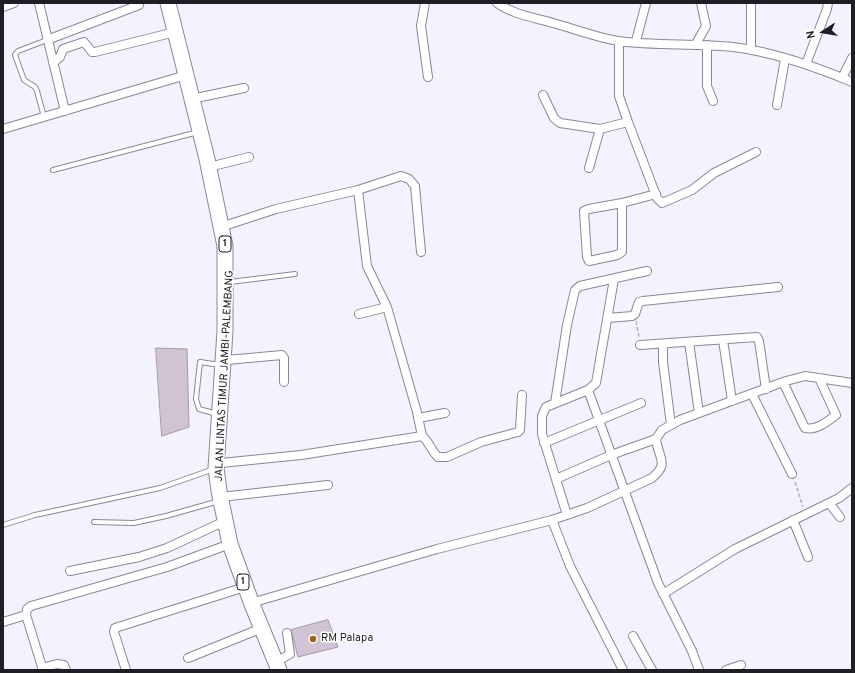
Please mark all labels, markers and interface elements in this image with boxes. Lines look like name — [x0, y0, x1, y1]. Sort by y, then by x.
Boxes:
north arrow — [803, 12, 843, 52]
text: N — [804, 29, 819, 40]
road number: 1 — [219, 236, 231, 252]
street label: JALAN LINTAS TIMUR JAMBI-PALEMBANG — [213, 270, 237, 482]
road number: 1 — [237, 574, 249, 590]
place label: RM Palapa — [321, 632, 373, 646]
marker: RM Palapa — [308, 634, 318, 644]

